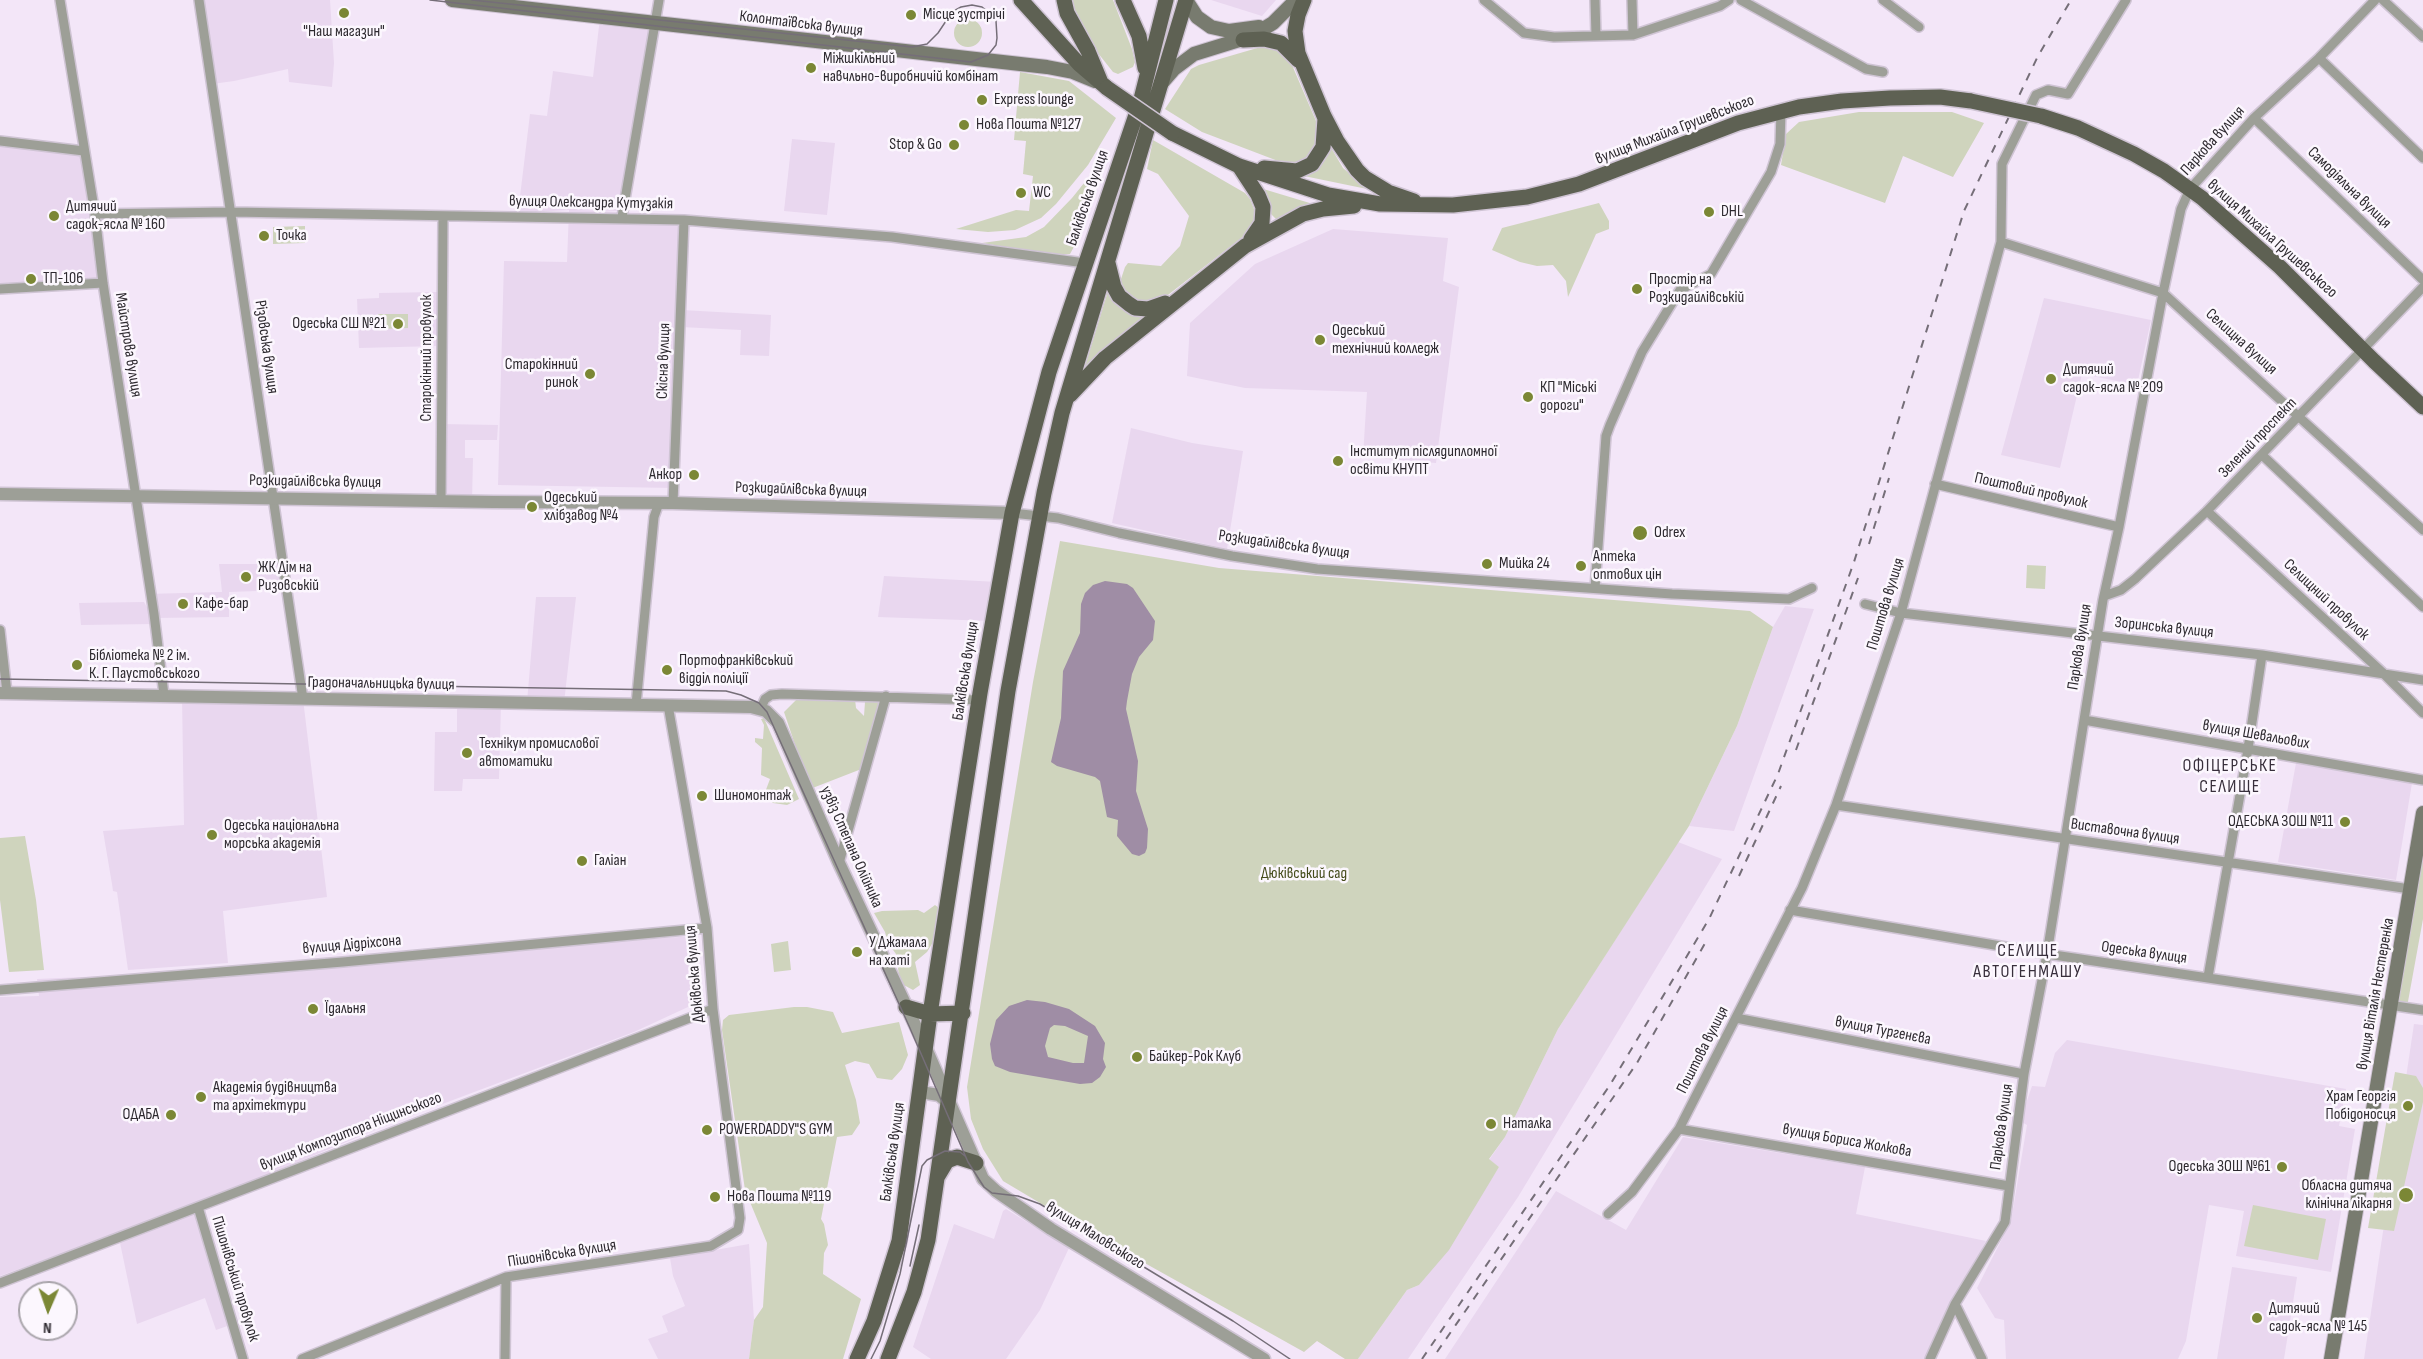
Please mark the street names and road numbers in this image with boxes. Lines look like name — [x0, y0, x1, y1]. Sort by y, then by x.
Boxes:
street label: Колонтаївська вулиця — [738, 7, 864, 41]
street label: вулиця Михайла Грушевського — [1593, 91, 1757, 169]
street label: Паркова вулиця — [2177, 102, 2249, 180]
street label: Самодіяльна вулиця — [2303, 143, 2395, 233]
street label: Балківська вулиця — [1063, 148, 1113, 248]
street label: вулиця Михайла Грушевського — [2203, 176, 2341, 302]
street label: вулиця Олександра Кутузакія — [509, 192, 673, 214]
street label: Майстрова вулиця — [110, 291, 146, 399]
street label: Старокінний провулок — [417, 295, 437, 421]
street label: Різовська вулиця — [250, 299, 282, 395]
street label: Селищна вулиця — [2201, 305, 2281, 379]
street label: Cкісна вулиця — [653, 322, 675, 400]
street label: Зелений проспект — [2215, 394, 2301, 482]
street label: Поштовий провулок — [1973, 469, 2089, 513]
street label: Розкидайлівська вулиця — [249, 471, 381, 493]
street label: Розкидайлівська вулиця — [735, 478, 867, 502]
street label: Розкидайлівська вулиця — [1217, 526, 1351, 564]
street label: Селищний провулок — [2279, 555, 2373, 645]
street label: Поштова вулиця — [1863, 556, 1909, 652]
street label: Паркова вулиця — [2064, 603, 2096, 691]
street label: Зоринська вулиця — [2114, 613, 2214, 643]
street label: Балківська вулиця — [949, 620, 983, 722]
street label: Градоначальницька вулиця — [307, 673, 455, 695]
street label: вулиця Шевальових — [2201, 716, 2311, 754]
street label: узвіз Степана Олійника — [816, 783, 886, 911]
street label: Виставочна вулиця — [2069, 815, 2181, 849]
street label: вулиця Віталія Нестеренка — [2353, 917, 2399, 1071]
street label: Дюківська вулиця — [681, 924, 709, 1024]
street label: вулиця Дідріхсона — [302, 931, 402, 959]
street label: Одеська вулиця — [2100, 937, 2188, 969]
street label: Поштова вулиця — [1673, 1003, 1733, 1097]
street label: вулиця Тургенєва — [1833, 1012, 1933, 1050]
street label: Паркова вулиця — [1986, 1083, 2018, 1171]
street label: вулиця Композитора Ніщинського — [258, 1089, 444, 1175]
street label: Балківська вулиця — [877, 1101, 909, 1203]
street label: вулиця Бориса Жолкова — [1781, 1120, 1913, 1162]
street label: вулиця Маловського — [1042, 1198, 1148, 1274]
street label: Пішонівський провулок — [207, 1214, 263, 1344]
street label: Пішонівська вулиця — [506, 1236, 618, 1272]

